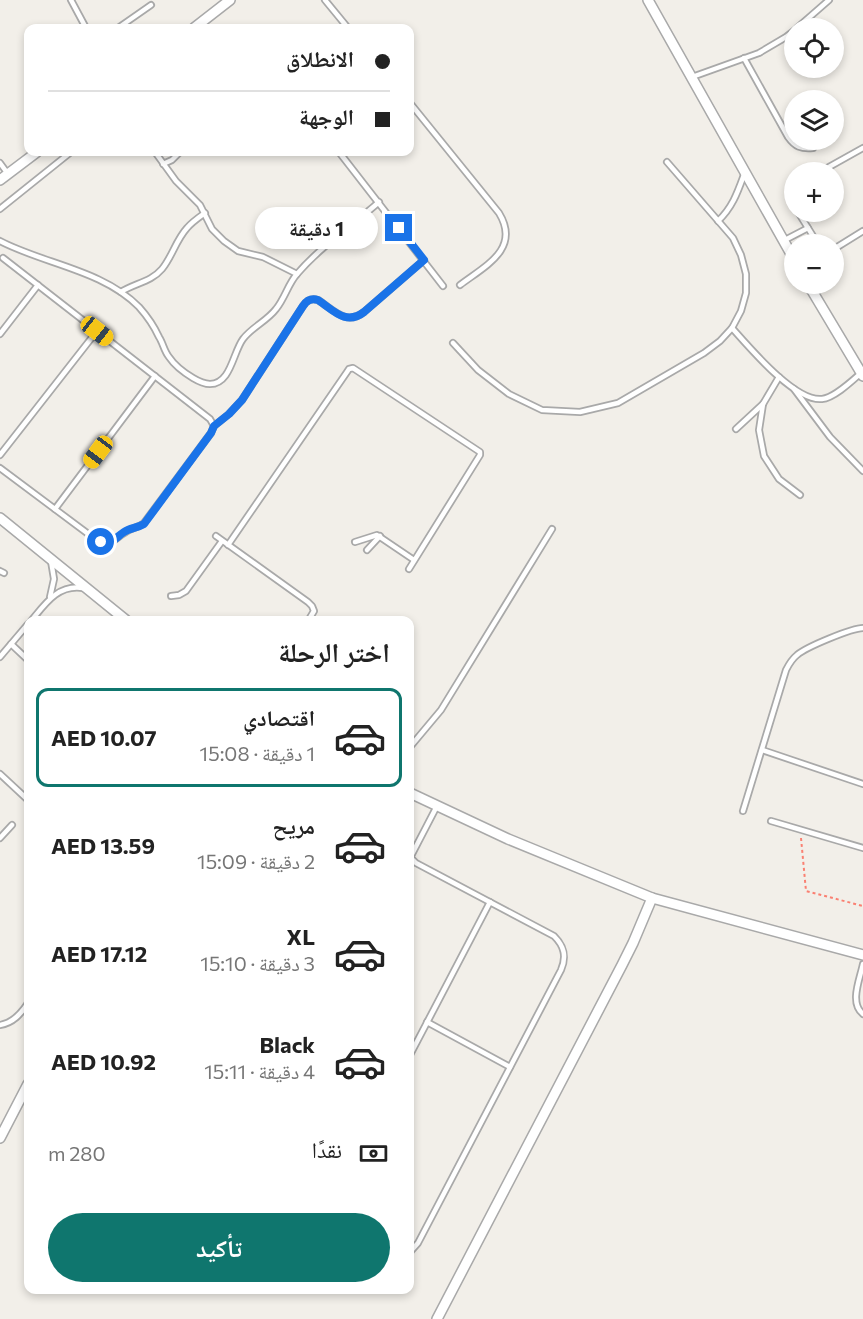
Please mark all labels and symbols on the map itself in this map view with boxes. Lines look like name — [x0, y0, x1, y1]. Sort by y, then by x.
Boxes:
callout: 1 دقيقة — [255, 207, 378, 249]
route end — [385, 214, 412, 241]
car — [77, 313, 117, 349]
car — [80, 432, 116, 472]
route start — [87, 528, 114, 555]

